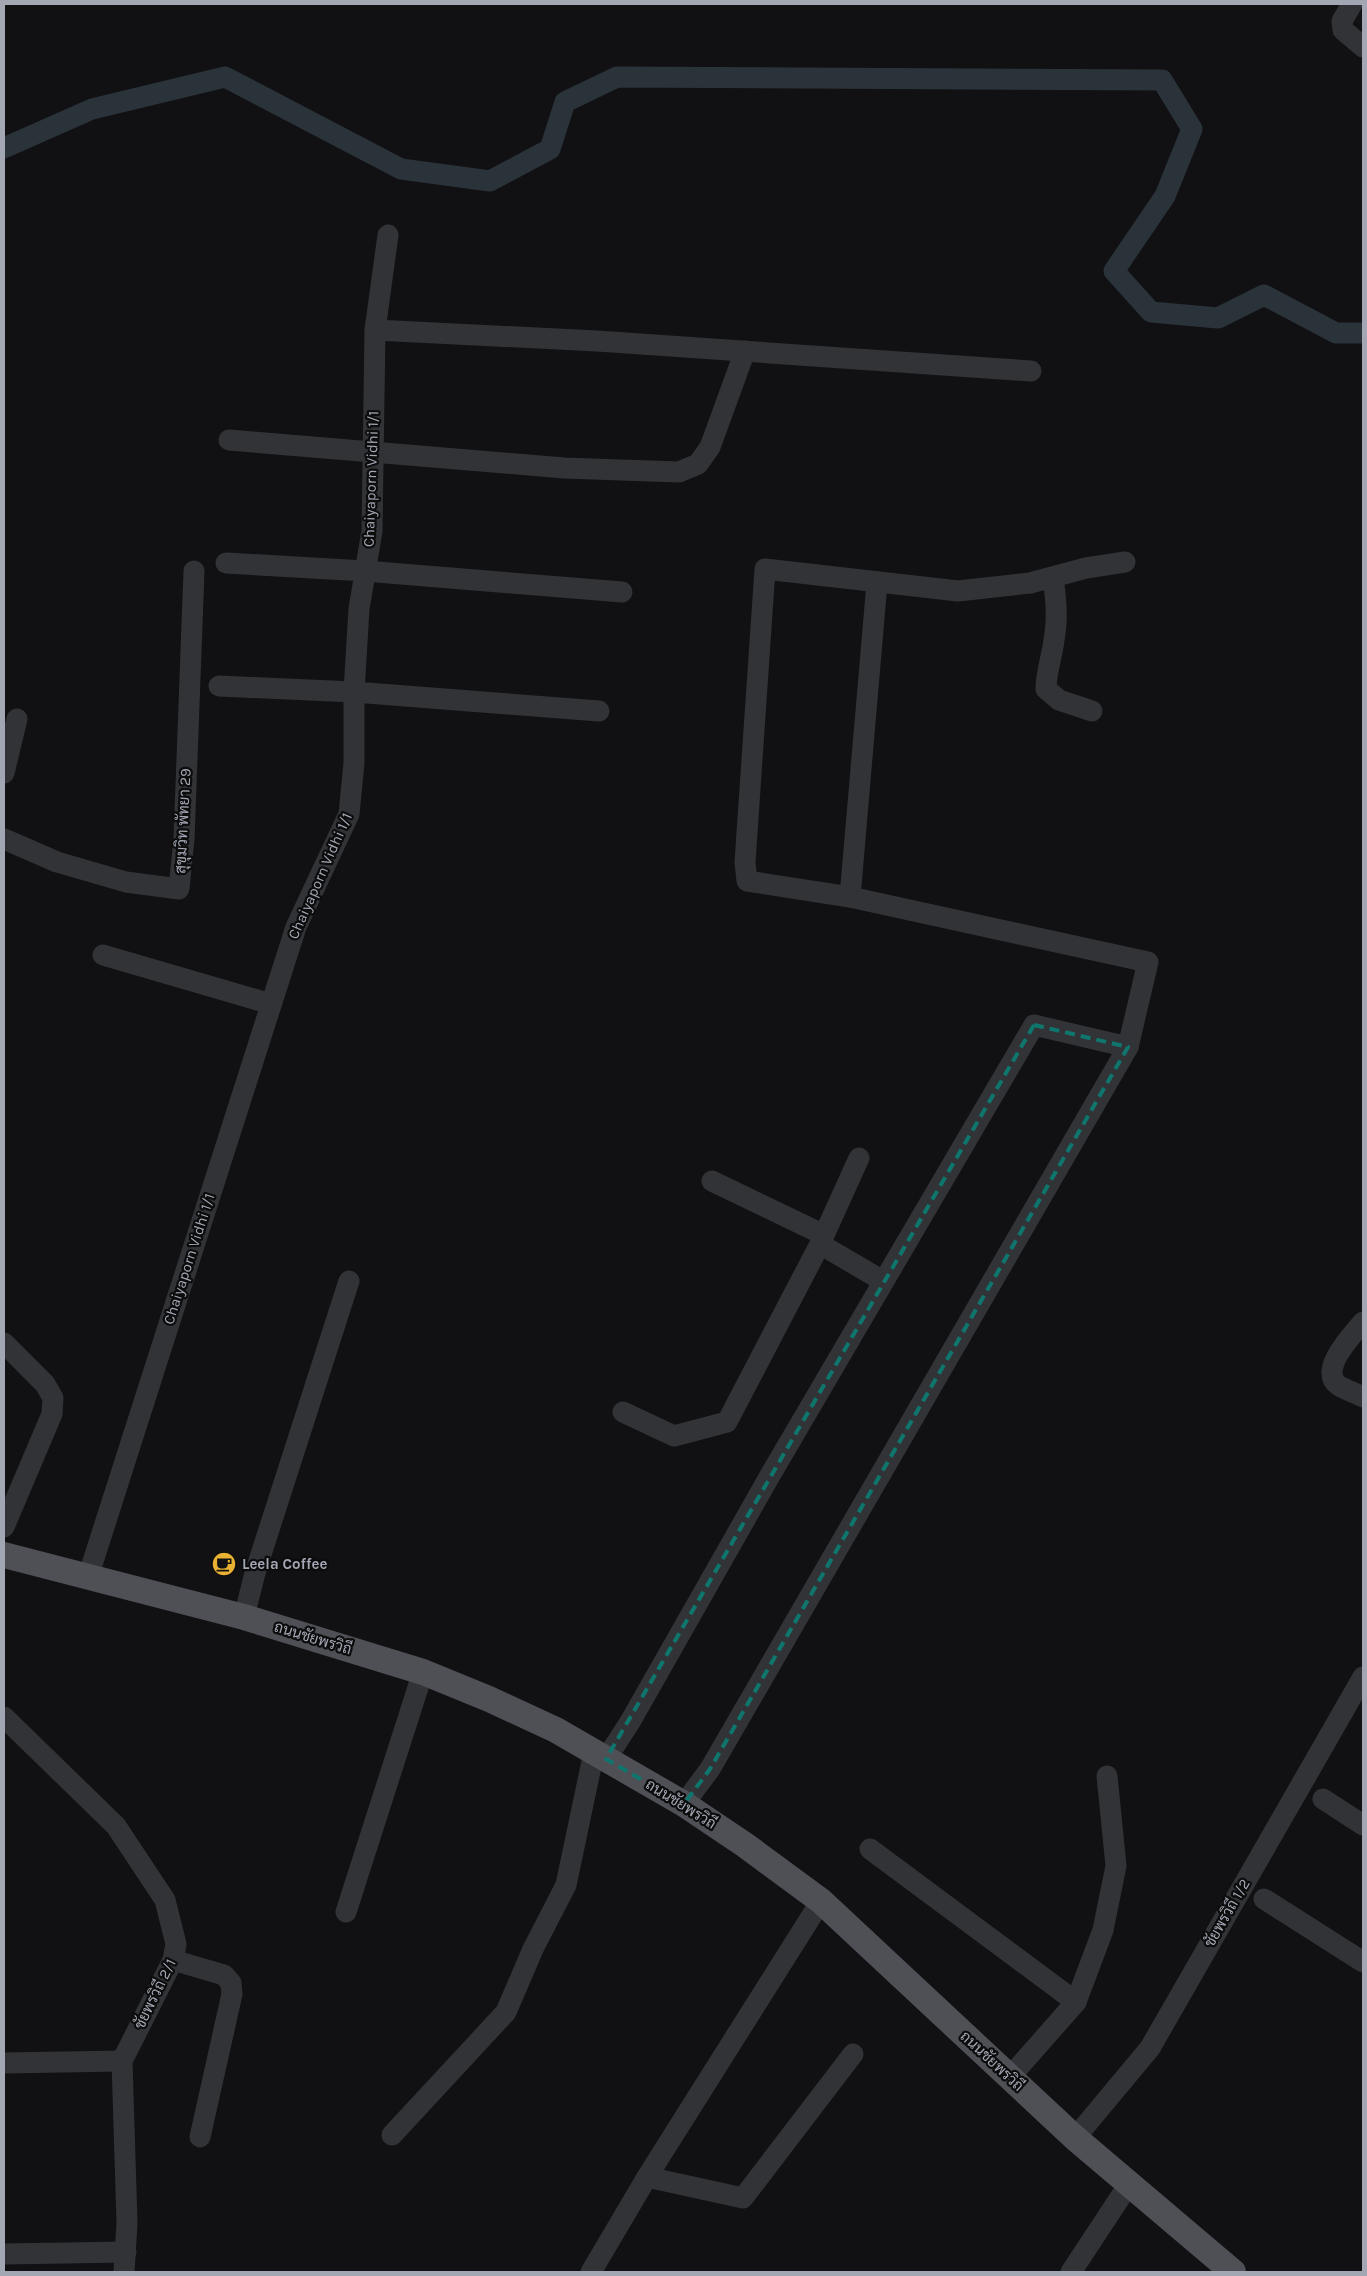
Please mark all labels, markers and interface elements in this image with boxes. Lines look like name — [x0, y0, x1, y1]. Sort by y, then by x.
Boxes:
street label: Chaiyaporn Vidhi 1/1 — [360, 410, 382, 548]
street label: สุขุมวิท พัทยา 29 — [171, 768, 197, 874]
street label: Chaiyaporn Vidhi 1/1 — [284, 810, 356, 942]
street label: Chaiyaporn Vidhi 1/1 — [159, 1191, 219, 1327]
cafe icon: Leela Coffee — [211, 1551, 237, 1577]
place label: Leela Coffee — [242, 1555, 327, 1573]
street label: ถนนชัยพรวิถี — [272, 1617, 354, 1658]
street label: ถนนชัยพรวิถี — [642, 1774, 720, 1833]
street label: ชัยพรวิถี 1/2 — [1199, 1875, 1254, 1950]
street label: ชัยพรวิถี 2/1 — [129, 1956, 180, 2032]
street label: ถนนชัยพรวิถี — [957, 2026, 1028, 2095]

